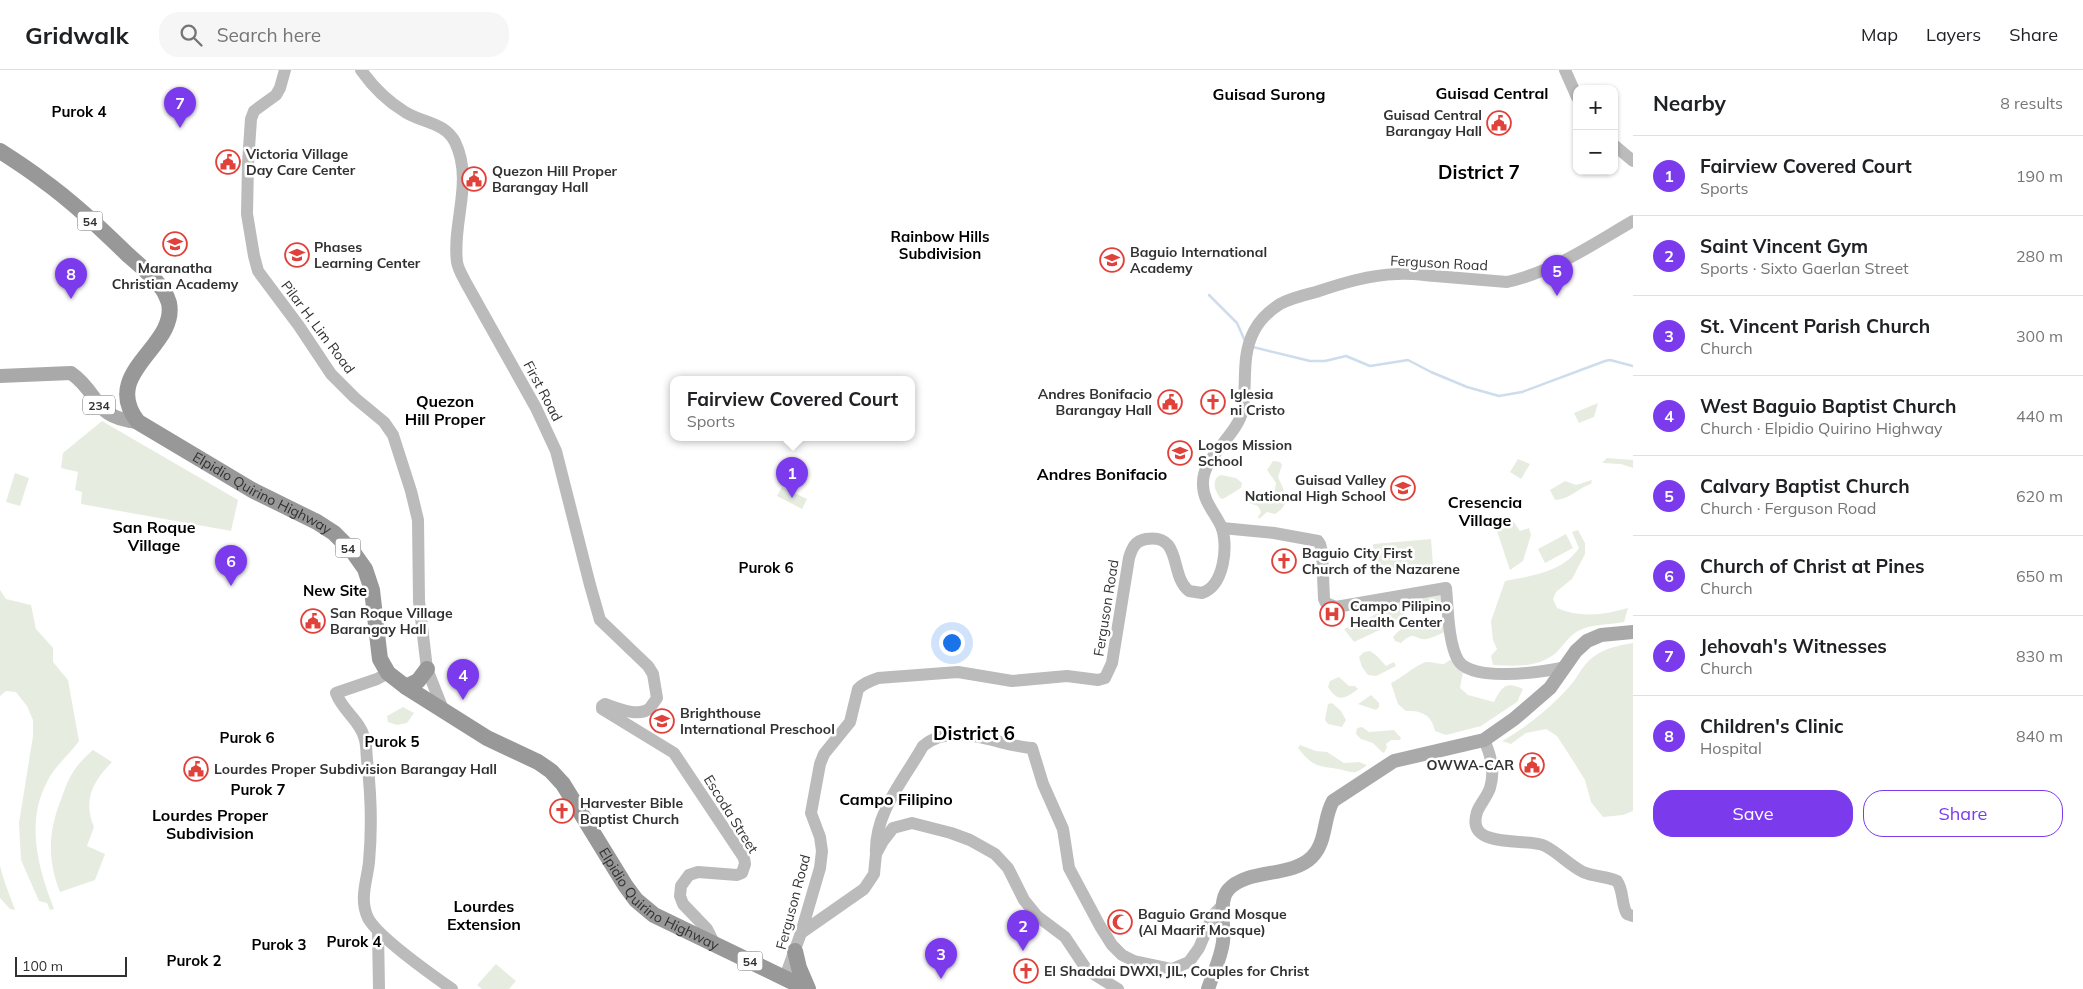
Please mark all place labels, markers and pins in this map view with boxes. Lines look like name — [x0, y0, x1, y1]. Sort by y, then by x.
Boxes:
pin: 7 — [164, 87, 196, 128]
place label: Guisad Central Barangay Hall — [1383, 106, 1482, 140]
public building icon: Guisad Central Barangay Hall — [1486, 110, 1512, 136]
place label: Victoria Village Day Care Center — [245, 145, 356, 179]
public building icon: Victoria Village Day Care Center — [215, 149, 241, 175]
place label: Quezon Hill Proper Barangay Hall — [492, 162, 618, 196]
public building icon: Quezon Hill Proper Barangay Hall — [461, 166, 487, 192]
school or university icon: Maranatha Christian Academy — [162, 231, 188, 257]
place label: Phases Learning Center — [314, 238, 421, 272]
school or university icon: Phases Learning Center — [284, 242, 310, 268]
place label: Baguio International Academy — [1130, 243, 1267, 277]
school or university icon: Baguio International Academy — [1099, 247, 1125, 273]
pin: 5 — [1541, 255, 1573, 296]
pin: 8 — [55, 258, 87, 299]
place label: Maranatha Christian Academy — [112, 259, 239, 293]
place label: Andres Bonifacio Barangay Hall — [1038, 385, 1152, 419]
place label: Iglesia ni Cristo — [1230, 385, 1285, 419]
public building icon: Andres Bonifacio Barangay Hall — [1157, 389, 1183, 415]
church icon: Iglesia ni Cristo — [1200, 389, 1226, 415]
place label: Logos Mission School — [1198, 436, 1292, 470]
school or university icon: Logos Mission School — [1167, 440, 1193, 466]
pin: 1 — [776, 457, 808, 498]
place label: Guisad Valley National High School — [1245, 471, 1386, 505]
school or university icon: Guisad Valley National High School — [1390, 475, 1416, 501]
place label: Baguio City First Church of the Nazarene — [1302, 544, 1460, 578]
pin: 6 — [215, 545, 247, 586]
church icon: Baguio City First Church of the Nazarene — [1271, 548, 1297, 574]
place label: Campo Pilipino Health Center — [1350, 597, 1451, 631]
hospital icon: Campo Pilipino Health Center — [1319, 601, 1345, 627]
place label: San Roque Village Barangay Hall — [330, 604, 453, 638]
public building icon: San Roque Village Barangay Hall — [300, 608, 326, 634]
pin: 4 — [447, 659, 479, 700]
place label: Brighthouse International Preschool — [680, 704, 835, 738]
school or university icon: Brighthouse International Preschool — [649, 708, 675, 734]
public building icon: OWWA-CAR — [1519, 752, 1545, 778]
public building icon: Lourdes Proper Subdivision Barangay Hall — [183, 756, 209, 782]
place label: OWWA-CAR — [1427, 756, 1514, 774]
place label: Lourdes Proper Subdivision Barangay Hall — [214, 760, 497, 778]
place label: Harvester Bible Baptist Church — [580, 794, 683, 828]
church icon: Harvester Bible Baptist Church — [549, 798, 575, 824]
place label: Baguio Grand Mosque (Al Maarif Mosque) — [1138, 905, 1287, 939]
mosque icon: Baguio Grand Mosque (Al Maarif Mosque) — [1107, 909, 1133, 935]
pin: 2 — [1007, 910, 1039, 951]
pin: 3 — [925, 938, 957, 979]
church icon: El Shaddai DWXI, JIL, Couples for Christ — [1013, 958, 1039, 984]
place label: El Shaddai DWXI, JIL, Couples for Christ — [1044, 962, 1310, 980]

